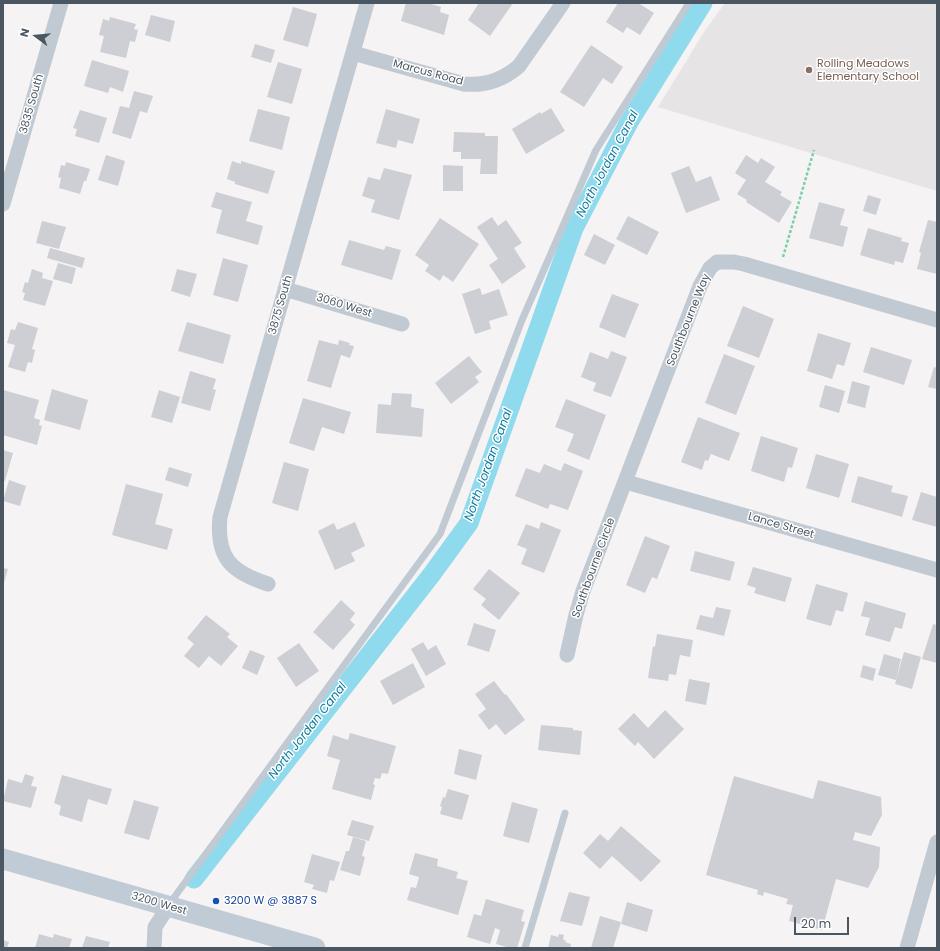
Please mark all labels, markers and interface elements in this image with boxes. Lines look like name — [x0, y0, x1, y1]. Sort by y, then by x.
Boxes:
north arrow — [16, 16, 56, 56]
text: N — [16, 27, 33, 39]
street label: Marcus Road — [392, 57, 464, 89]
place label: Rolling Meadows Elementary School — [817, 57, 919, 83]
marker: Rolling Meadows Elementary School — [804, 65, 814, 75]
street label: 3835 South — [17, 73, 47, 135]
water label: North Jordan Canal — [574, 108, 642, 220]
street label: Southbourne Way — [664, 272, 714, 368]
street label: 3875 South — [266, 274, 296, 336]
street label: 3060 West — [315, 291, 373, 321]
water label: North Jordan Canal — [462, 407, 516, 523]
street label: Lance Street — [747, 510, 815, 542]
street label: Southbourne Circle — [570, 516, 618, 620]
water label: North Jordan Canal — [266, 680, 350, 782]
street label: 3200 West — [130, 890, 188, 918]
place label: 3200 W @ 3887 S — [224, 894, 317, 908]
marker: 3200 W @ 3887 S — [211, 896, 221, 906]
scale bar — [796, 909, 851, 935]
text: 20 m — [801, 915, 831, 932]

